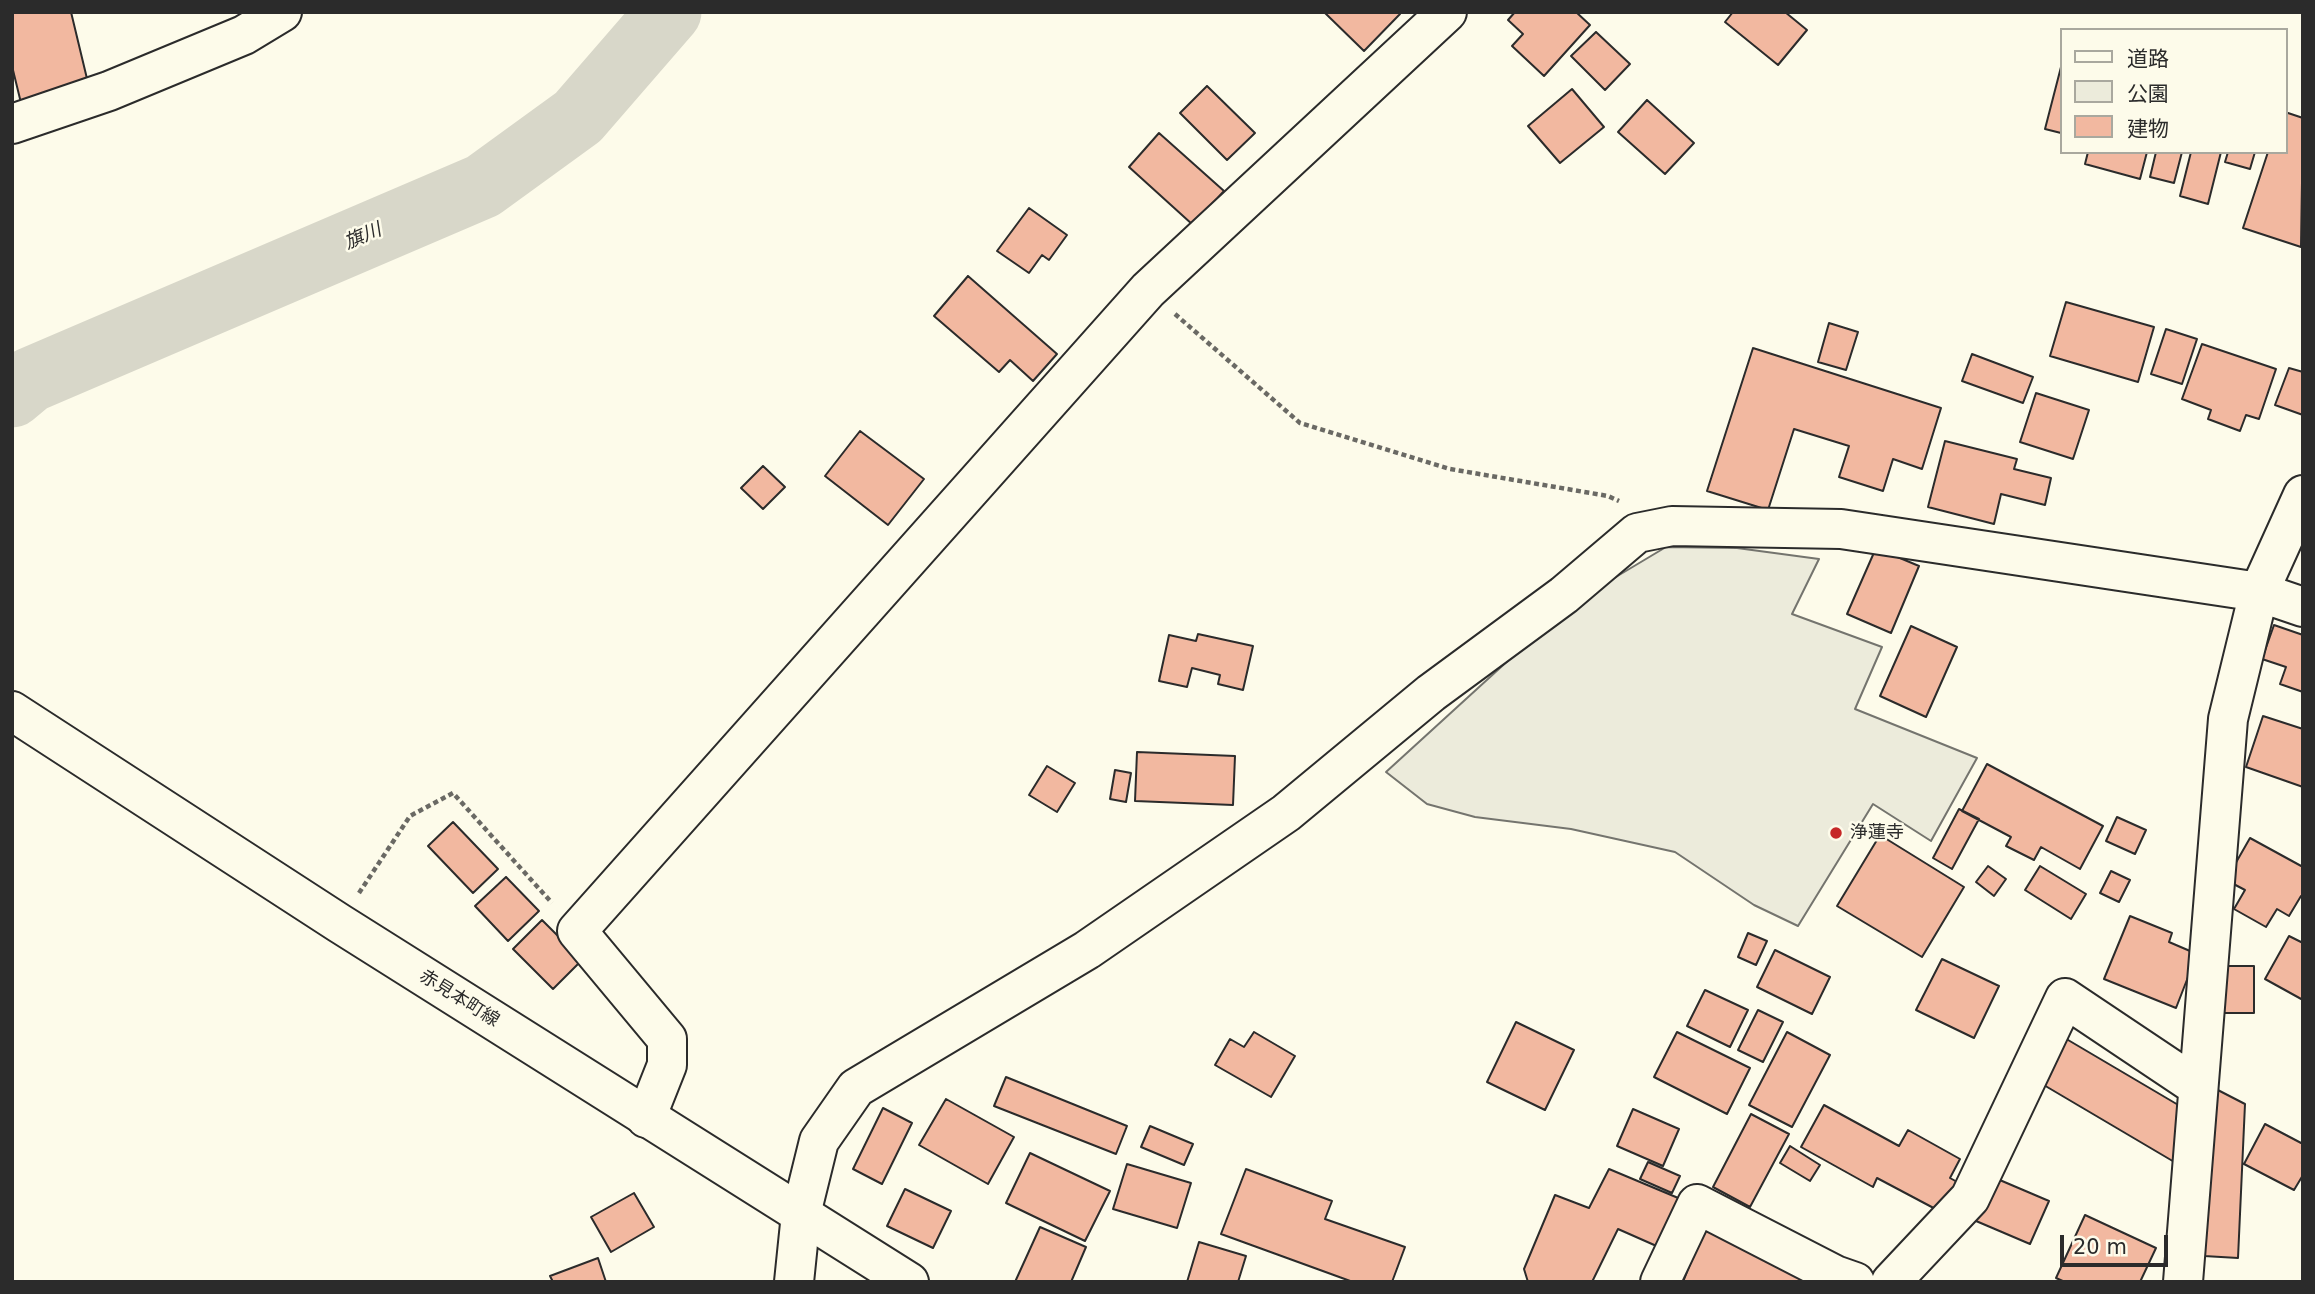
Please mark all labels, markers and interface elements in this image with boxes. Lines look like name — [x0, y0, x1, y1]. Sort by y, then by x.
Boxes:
legend — [2060, 28, 2287, 154]
text: 道路 — [2127, 47, 2169, 71]
text: 公園 — [2127, 82, 2169, 106]
text: 建物 — [2127, 117, 2169, 141]
water label: 旗川 — [341, 219, 385, 255]
place label: 浄蓮寺 — [1850, 822, 1904, 844]
marker: 浄蓮寺 — [1828, 825, 1844, 841]
street label: 赤見本町線 — [415, 966, 503, 1032]
scale bar — [2063, 1220, 2172, 1264]
text: 20 m — [2073, 1235, 2127, 1259]

